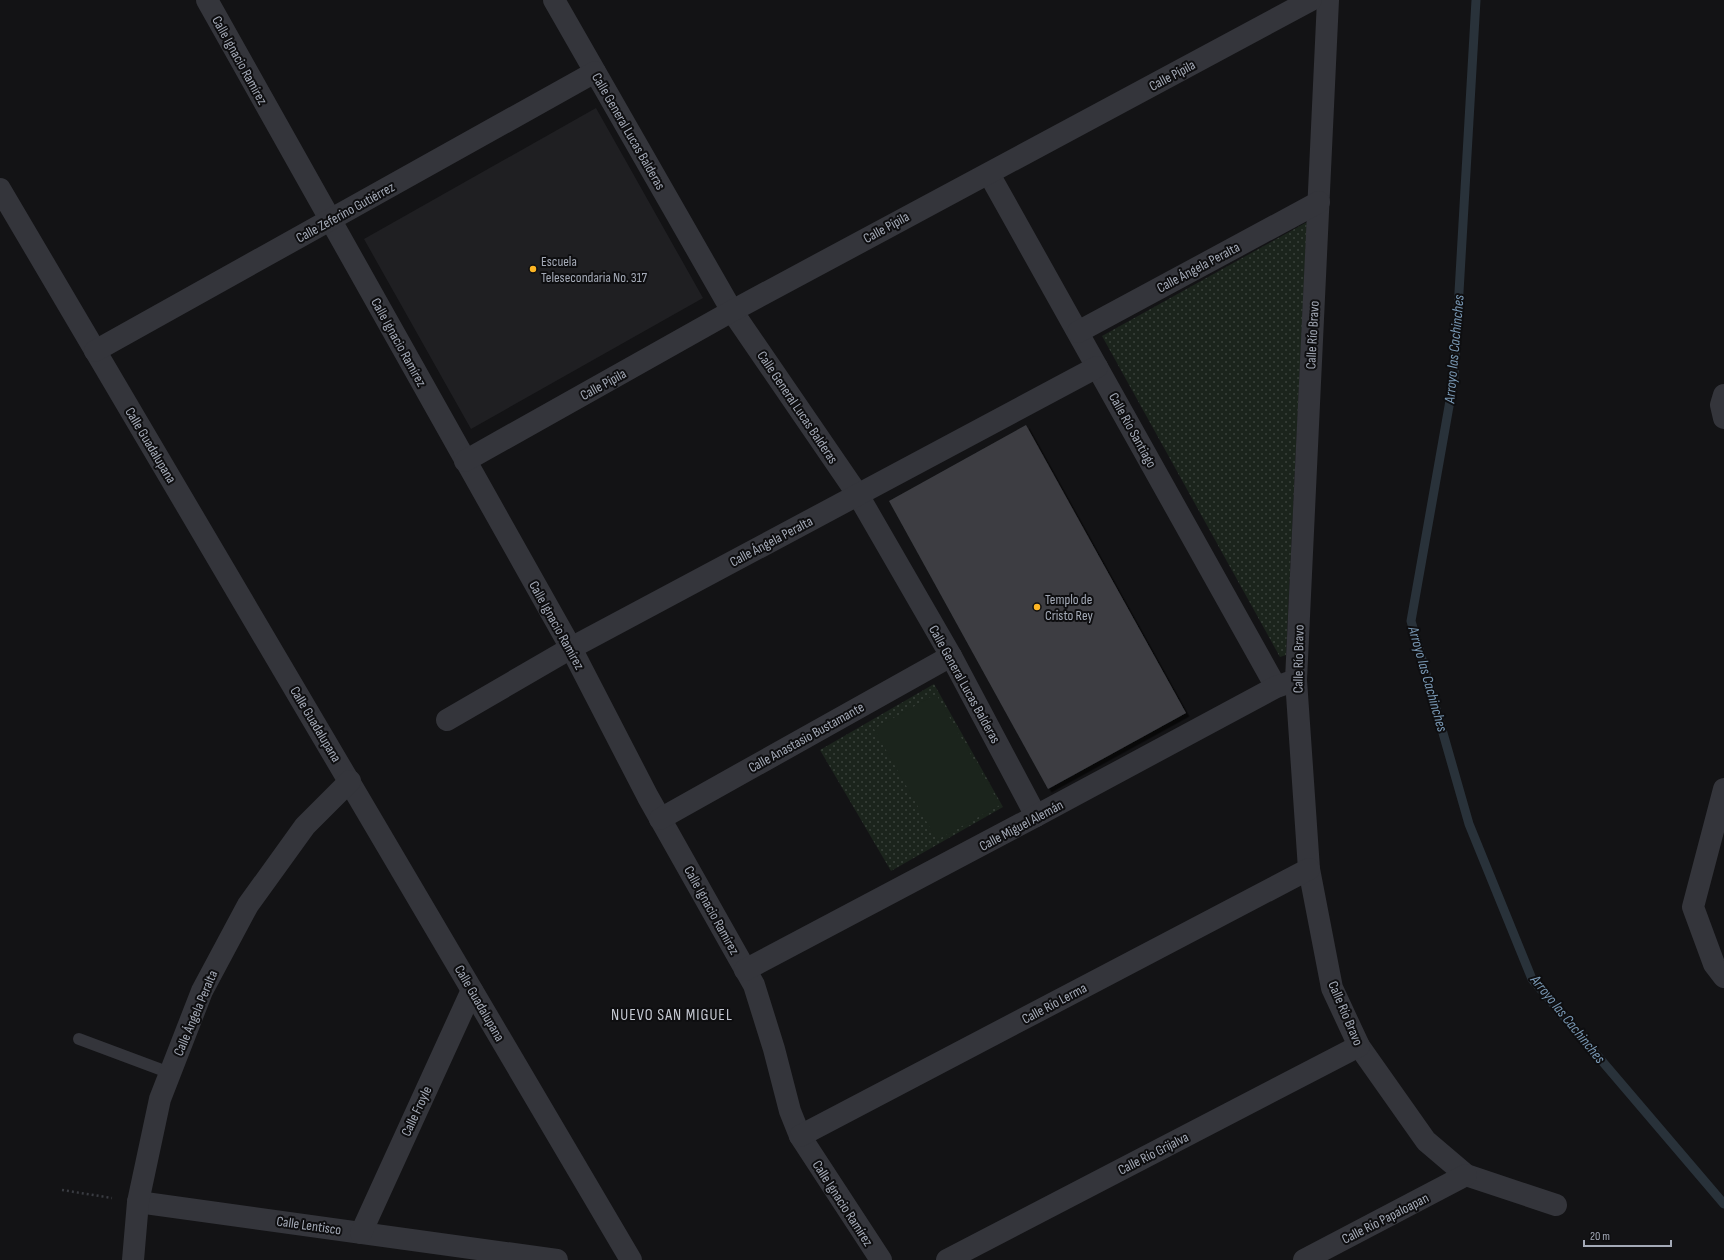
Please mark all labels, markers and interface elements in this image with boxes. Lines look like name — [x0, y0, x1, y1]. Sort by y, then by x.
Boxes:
street label: Calle Ignacio Ramírez — [208, 13, 271, 108]
street label: Calle Pípila — [1146, 56, 1198, 95]
street label: Calle General Lucas Balderas — [588, 70, 669, 193]
street label: Calle Zeferino Gutiérrez — [293, 178, 397, 247]
street label: Calle Pípila — [860, 208, 912, 247]
street label: Calle Ángela Peralta — [1154, 238, 1243, 296]
place label: Escuela Telesecondaria No. 317 — [541, 253, 648, 286]
marker: Escuela Telesecondaria No. 317 — [528, 264, 538, 274]
water label: Arroyo las Cachinches — [1440, 293, 1469, 405]
street label: Calle Ignacio Ramírez — [367, 295, 430, 390]
street label: Calle Río Bravo — [1302, 300, 1323, 370]
street label: Calle General Lucas Balderas — [754, 348, 842, 467]
street label: Calle Pípila — [577, 365, 629, 404]
street label: Calle Río Santiago — [1105, 390, 1160, 471]
street label: Calle Guadalupana — [121, 404, 180, 486]
street label: Calle Ángela Peralta — [727, 512, 816, 570]
street label: Calle Ignacio Ramírez — [525, 578, 588, 673]
place label: Templo de Cristo Rey — [1045, 591, 1093, 624]
marker: Templo de Cristo Rey — [1032, 602, 1042, 612]
street label: Calle General Lucas Balderas — [925, 622, 1004, 746]
water label: Arroyo las Cachinches — [1403, 623, 1452, 735]
street label: Calle Río Bravo — [1289, 624, 1308, 693]
street label: Calle Guadalupana — [286, 683, 345, 765]
street label: Calle Anastasio Bustamante — [745, 699, 867, 776]
street label: Calle Miguel Alemán — [976, 796, 1066, 855]
street label: Calle Ignacio Ramírez — [680, 863, 743, 958]
street label: Calle Guadalupana — [451, 962, 508, 1045]
street label: Calle Ángela Peralta — [170, 968, 221, 1059]
water label: Arroyo las Cachinches — [1525, 970, 1610, 1068]
street label: Calle Río Bravo — [1324, 978, 1367, 1048]
street label: Calle Río Lerma — [1019, 979, 1090, 1028]
district label: NUEVO SAN MIGUEL — [611, 1006, 733, 1025]
street label: Calle Froyle — [397, 1083, 435, 1139]
street label: Calle Río Grijalva — [1115, 1128, 1191, 1178]
street label: Calle Ignacio Ramírez — [809, 1157, 877, 1249]
street label: Calle Río Papaloapan — [1339, 1189, 1432, 1248]
street label: Calle Lentisco — [276, 1213, 342, 1238]
scale bar — [1584, 1222, 1671, 1248]
text: 20 m — [1590, 1229, 1610, 1244]

